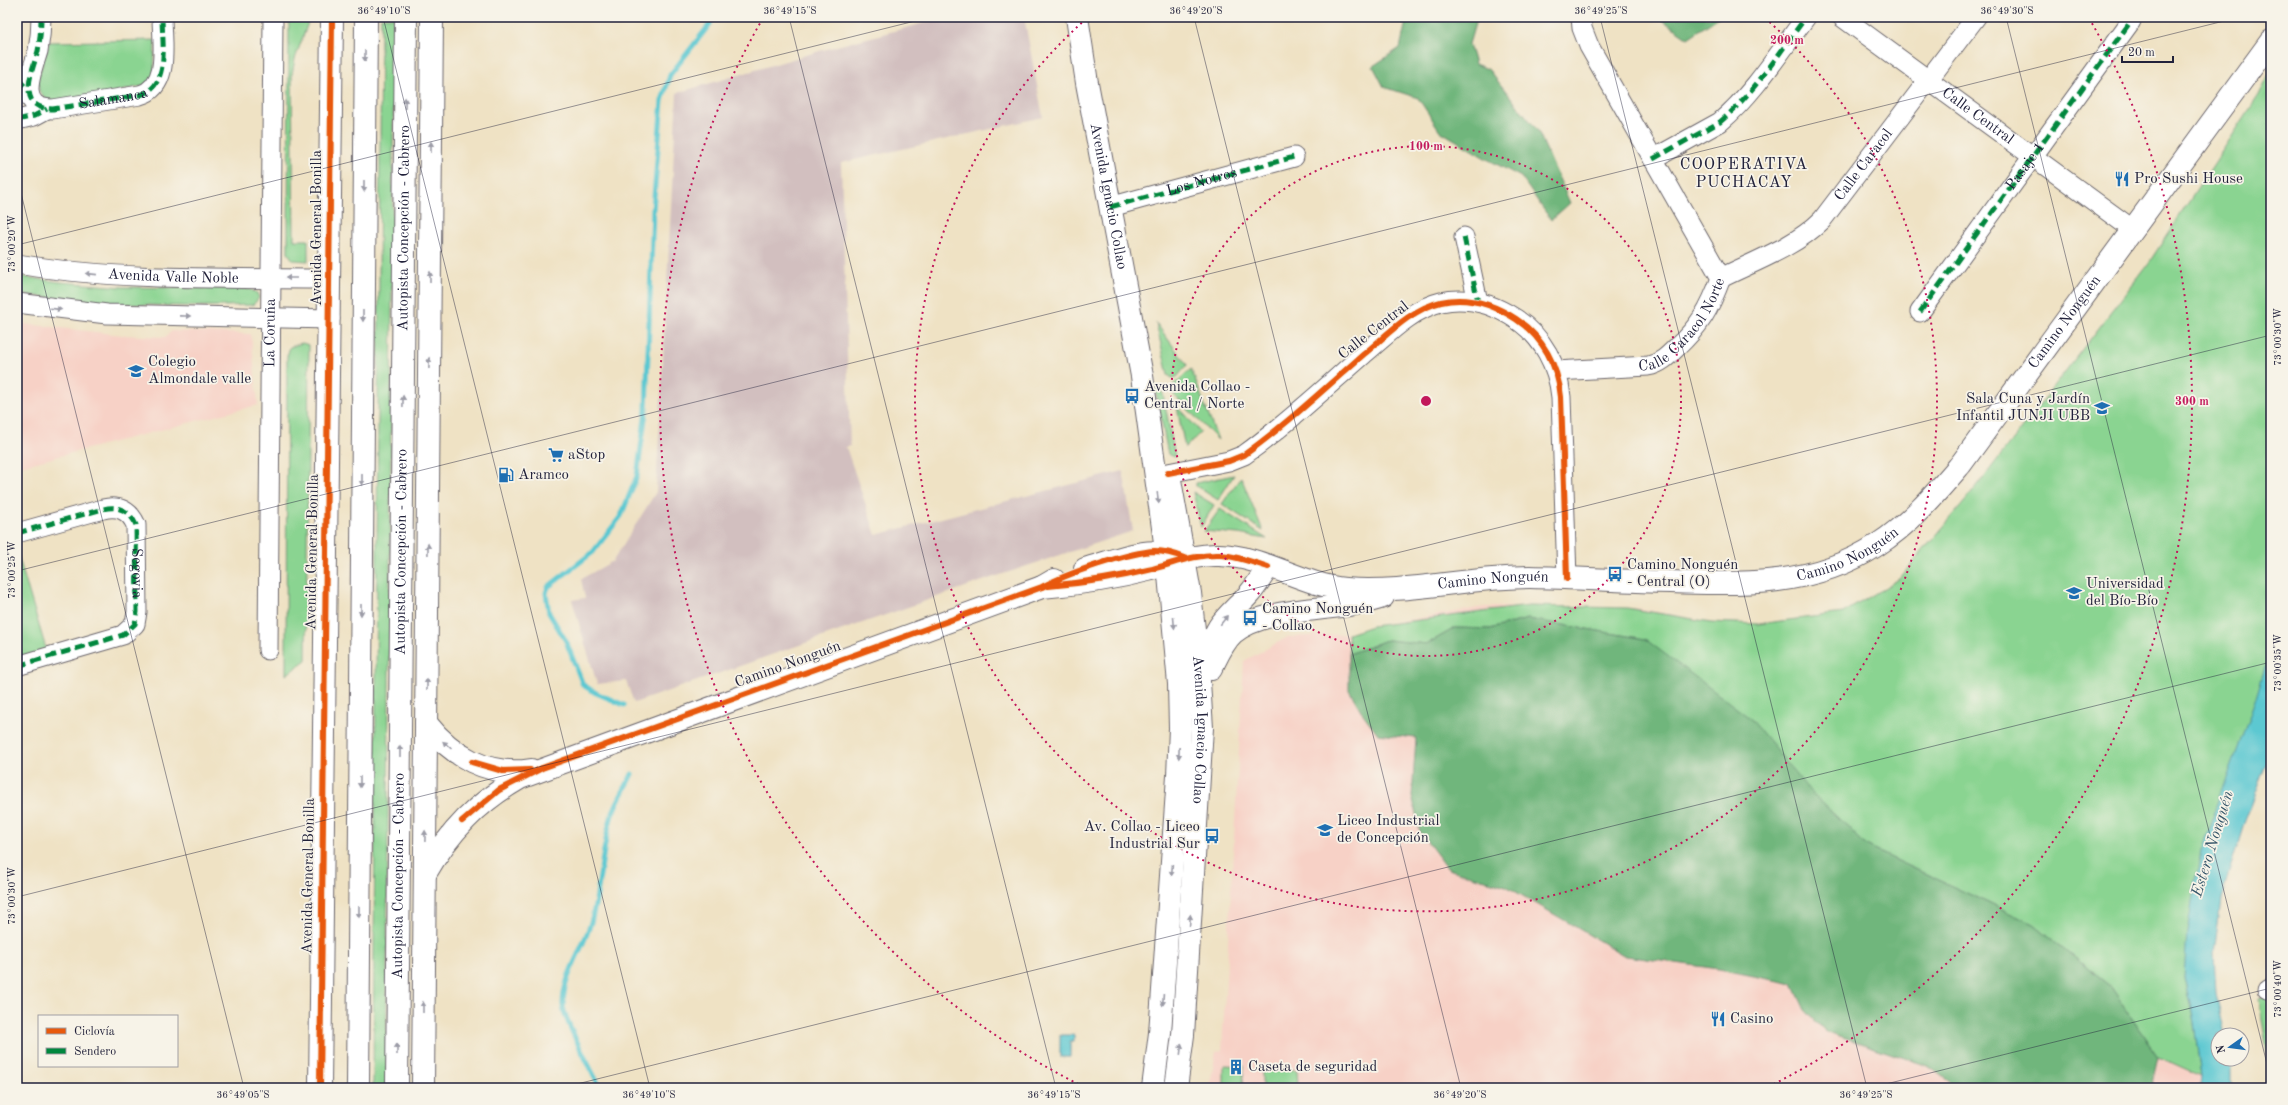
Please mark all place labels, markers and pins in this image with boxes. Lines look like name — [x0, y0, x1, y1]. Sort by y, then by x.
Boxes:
restaurant icon: Pro Sushi House — [2113, 170, 2131, 188]
place label: Pro Sushi House — [2134, 172, 2243, 187]
place label: Colegio Almondale valle — [148, 355, 251, 387]
school or university icon: Colegio Almondale valle — [127, 362, 145, 380]
place label: Avenida Collao - Central / Norte — [1144, 380, 1250, 412]
bus stop icon: Avenida Collao - Central / Norte — [1123, 387, 1141, 405]
place label: Sala Cuna y Jardín Infantil JUNJI UBB — [1956, 392, 2090, 424]
centre of rings — [1419, 394, 1433, 408]
school or university icon: Sala Cuna y Jardín Infantil JUNJI UBB — [2093, 399, 2111, 417]
supermarket icon: aStop — [547, 446, 565, 464]
place label: aStop — [568, 448, 605, 463]
fuel station icon: Aramco — [497, 466, 515, 484]
place label: Aramco — [518, 468, 569, 483]
place label: Camino Nonguén - Central (O) — [1627, 558, 1738, 590]
bus stop icon: Camino Nonguén - Central (O) — [1606, 565, 1624, 583]
place label: Universidad del Bío-Bío — [2086, 577, 2164, 609]
school or university icon: Universidad del Bío-Bío — [2065, 584, 2083, 602]
place label: Camino Nonguén - Collao — [1262, 602, 1373, 634]
bus stop icon: Camino Nonguén - Collao — [1241, 609, 1259, 627]
place label: Liceo Industrial de Concepción — [1337, 814, 1439, 846]
place label: Av. Collao - Liceo Industrial Sur — [1084, 820, 1200, 852]
school or university icon: Liceo Industrial de Concepción — [1316, 821, 1334, 839]
bus stop icon: Av. Collao - Liceo Industrial Sur — [1203, 827, 1221, 845]
restaurant icon: Casino — [1709, 1010, 1727, 1028]
place label: Casino — [1730, 1012, 1774, 1027]
building icon: Caseta de seguridad — [1227, 1058, 1245, 1076]
place label: Caseta de seguridad — [1248, 1060, 1378, 1075]

